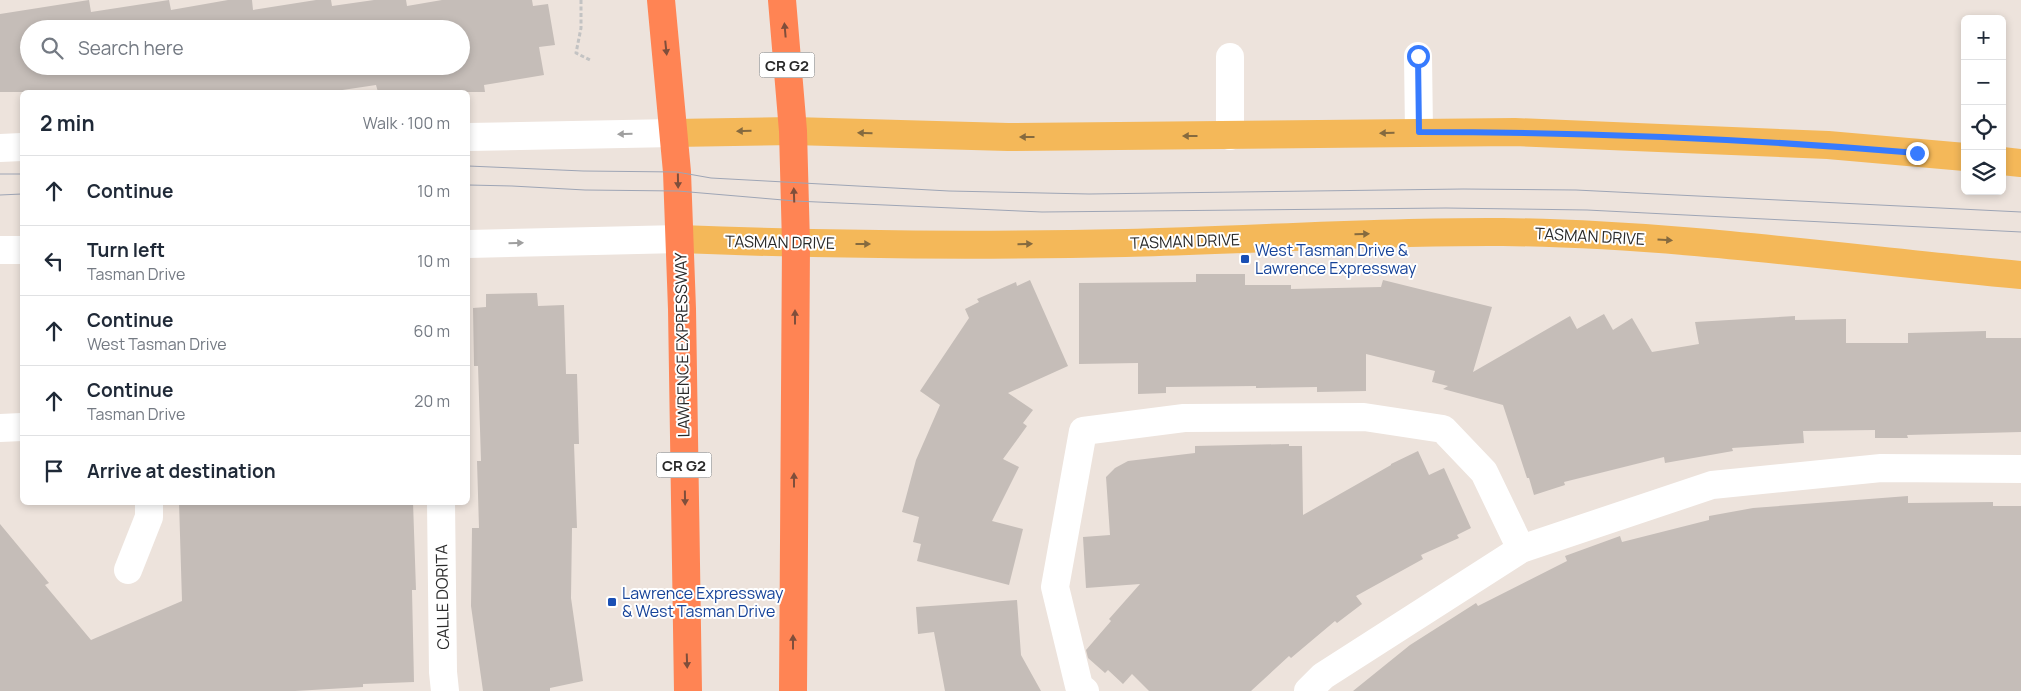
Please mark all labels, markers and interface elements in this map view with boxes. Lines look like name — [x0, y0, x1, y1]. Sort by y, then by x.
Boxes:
map controls — [1961, 15, 2006, 195]
button: + — [1961, 15, 2006, 60]
search box — [20, 20, 470, 75]
one-way arrow — [780, 21, 788, 37]
icon: search — [38, 34, 66, 62]
text: Search here — [78, 35, 184, 61]
one-way arrow — [662, 41, 670, 57]
route start — [1407, 45, 1430, 68]
road number: CR G2 — [760, 52, 814, 78]
button: − — [1961, 60, 2006, 105]
button: locate — [1961, 105, 2006, 150]
text: 2 min — [40, 109, 95, 137]
text: Walk · 100 m — [363, 112, 450, 134]
one-way arrow — [736, 128, 752, 136]
one-way arrow — [856, 129, 872, 137]
one-way arrow — [1379, 129, 1395, 137]
one-way arrow — [617, 130, 633, 138]
one-way arrow — [1181, 132, 1197, 140]
one-way arrow — [1019, 133, 1035, 141]
route end — [1906, 142, 1929, 165]
button: layers — [1961, 150, 2006, 195]
one-way arrow — [674, 174, 682, 190]
icon: ahead — [40, 177, 68, 205]
text: Continue — [87, 178, 173, 204]
text: 10 m — [417, 180, 450, 202]
one-way arrow — [790, 187, 798, 203]
street label: TASMAN DRIVE — [1535, 222, 1645, 250]
street label: TASMAN DRIVE — [1130, 228, 1240, 254]
street label: TASMAN DRIVE — [725, 230, 835, 254]
one-way arrow — [1355, 230, 1371, 238]
one-way arrow — [1657, 236, 1673, 244]
text: Turn left — [87, 237, 165, 263]
one-way arrow — [508, 239, 524, 247]
place label: West Tasman Drive & Lawrence Expressway — [1255, 239, 1417, 279]
one-way arrow — [855, 240, 871, 248]
one-way arrow — [1017, 240, 1033, 248]
icon: left — [40, 247, 68, 275]
text: 10 m — [417, 250, 450, 272]
street label: LAWRENCE EXPRESSWAY — [669, 252, 695, 438]
marker: West Tasman Drive & Lawrence Expressway — [1239, 253, 1251, 265]
text: Tasman Drive — [87, 263, 185, 285]
text: Continue — [87, 307, 173, 333]
one-way arrow — [791, 309, 799, 325]
icon: ahead — [40, 317, 68, 345]
text: 60 m — [414, 320, 450, 342]
text: West Tasman Drive — [87, 333, 227, 355]
text: Continue — [87, 377, 173, 403]
icon: ahead — [40, 387, 68, 415]
text: 20 m — [414, 390, 450, 412]
text: Tasman Drive — [87, 403, 185, 425]
road number: CR G2 — [656, 452, 712, 478]
icon: arrive — [40, 457, 68, 485]
text: Arrive at destination — [87, 458, 276, 484]
one-way arrow — [790, 472, 798, 488]
one-way arrow — [681, 490, 689, 506]
street label: CALLE DORITA — [430, 544, 454, 650]
place label: Lawrence Expressway & West Tasman Drive — [622, 582, 784, 622]
marker: Lawrence Expressway & West Tasman Drive — [606, 596, 618, 608]
one-way arrow — [789, 634, 797, 650]
one-way arrow — [683, 653, 691, 669]

